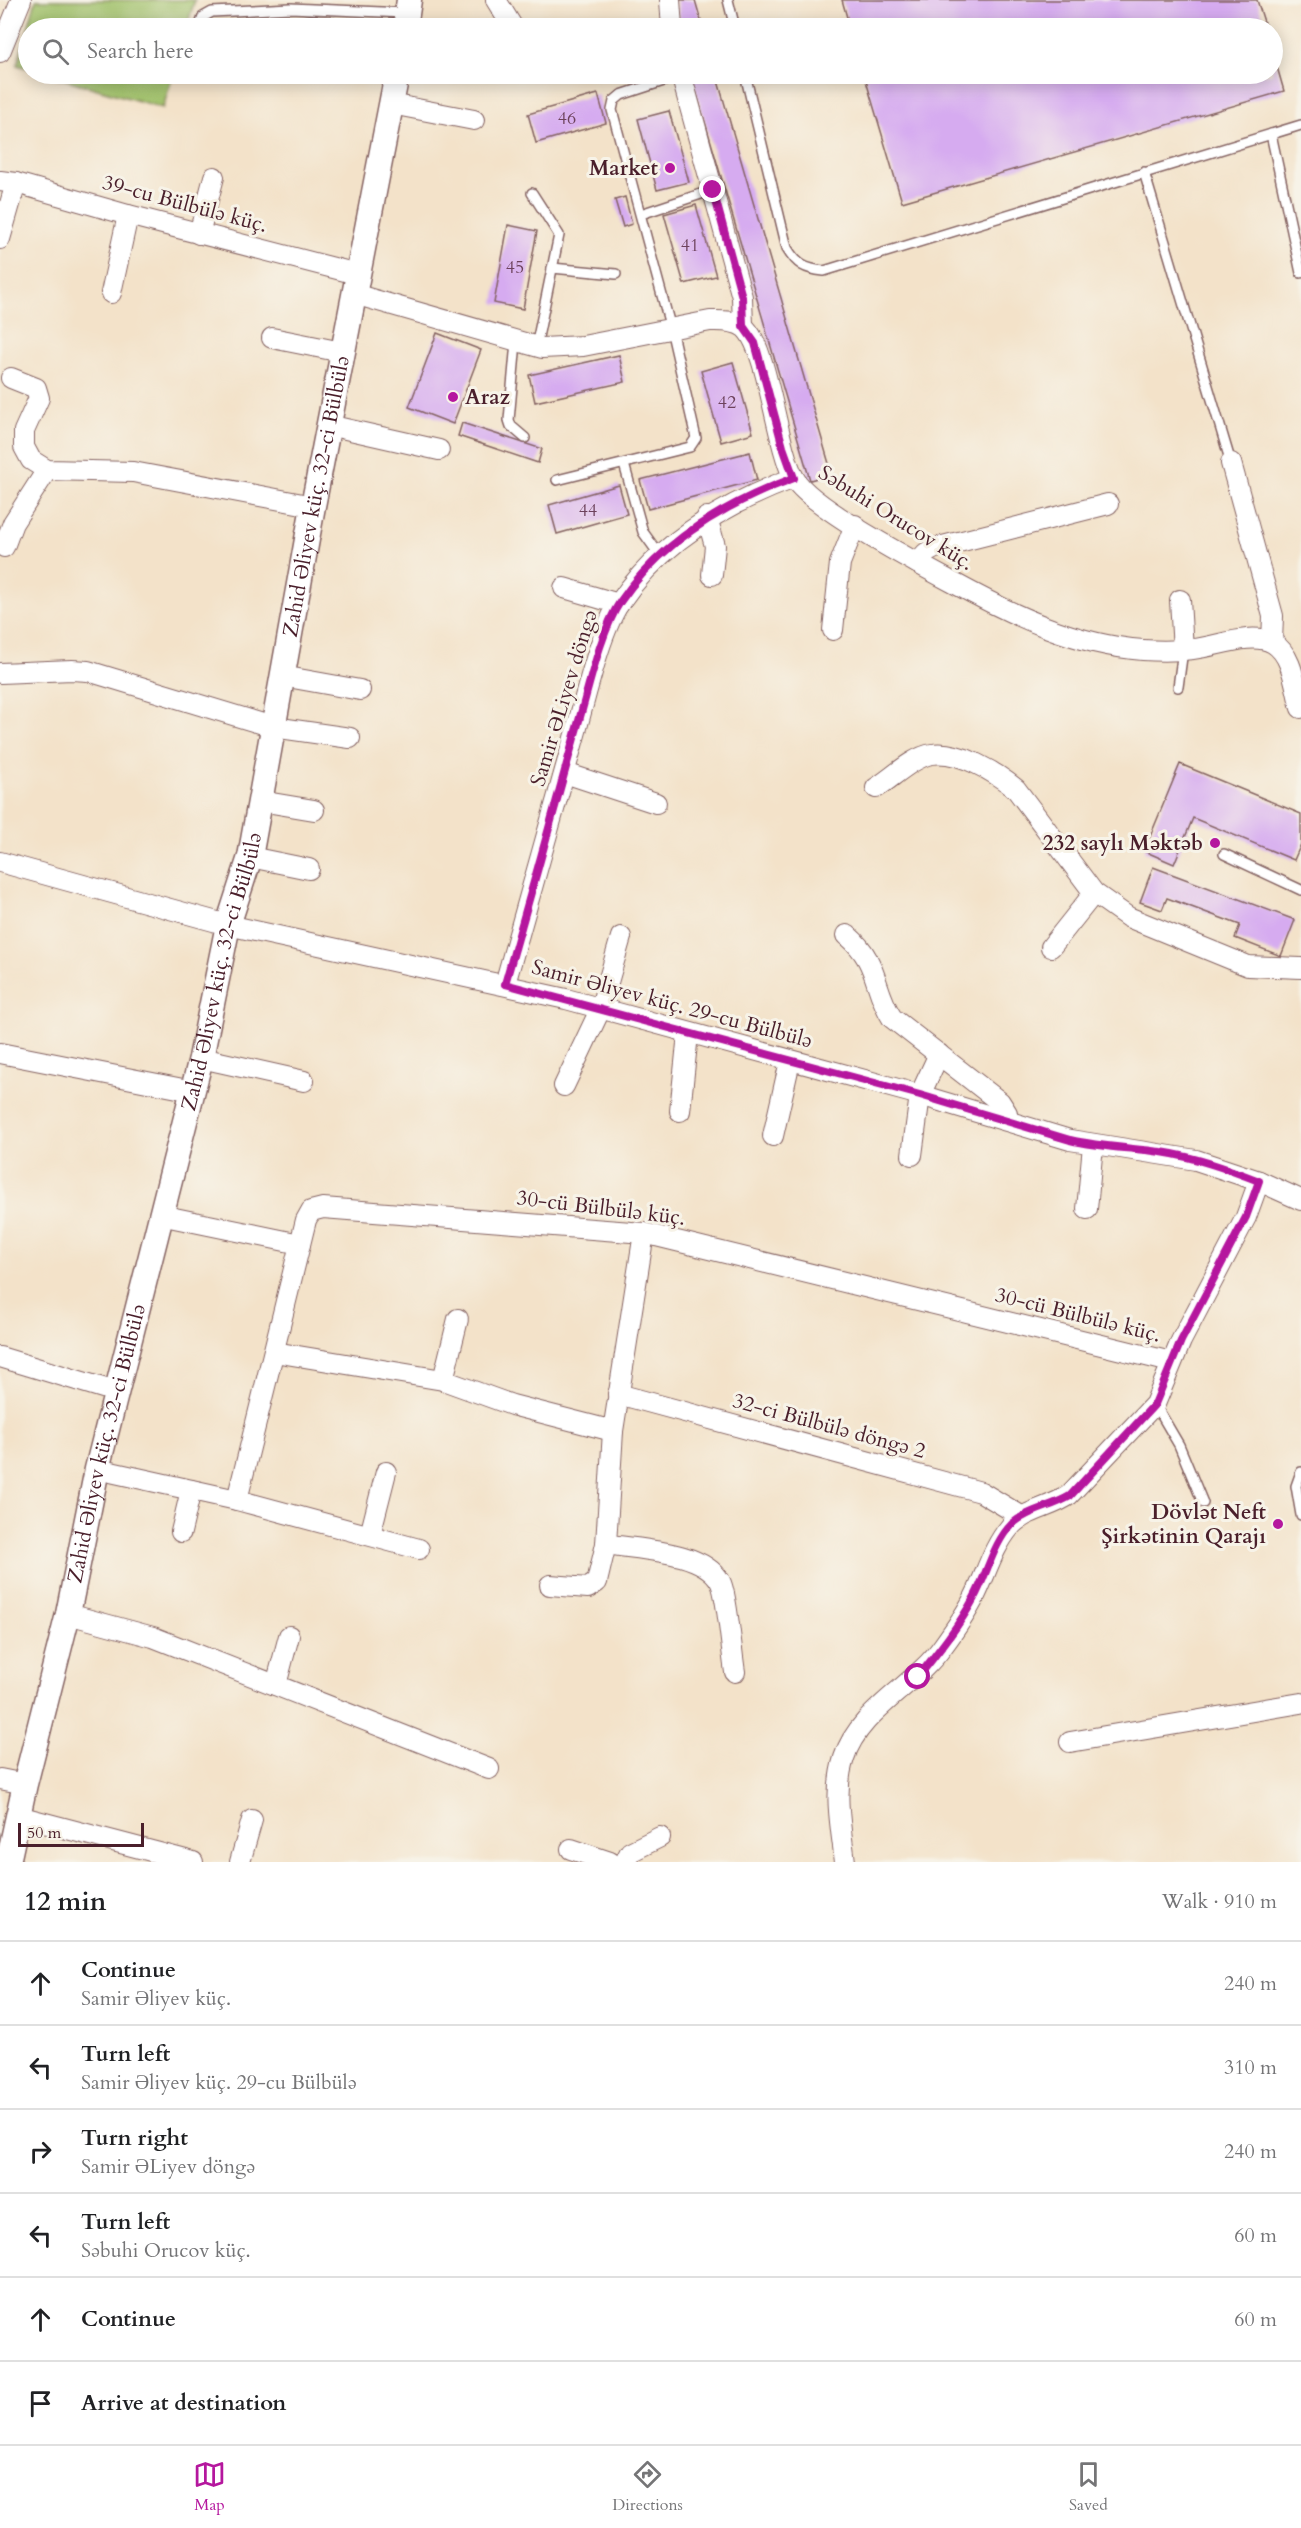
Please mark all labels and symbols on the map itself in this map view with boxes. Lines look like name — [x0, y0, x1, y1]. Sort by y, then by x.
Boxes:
house number: 46 — [558, 106, 576, 131]
place label: Market — [589, 154, 659, 183]
marker: Market — [663, 161, 677, 175]
street label: 39-cu Bülbülə küç. — [99, 168, 271, 240]
route end — [699, 176, 725, 202]
house number: 41 — [681, 233, 699, 258]
house number: 45 — [506, 255, 524, 280]
street label: Zahid Əliyev küç. 32-ci Bülbülə — [275, 353, 356, 639]
place label: Araz — [465, 383, 511, 412]
marker: Araz — [446, 390, 460, 404]
house number: 42 — [718, 390, 736, 415]
street label: Səbuhi Orucov küç. — [813, 459, 979, 577]
house number: 44 — [579, 498, 597, 523]
street label: Samir ƏLiyev döngə — [523, 606, 605, 790]
place label: 232 saylı Məktəb — [1043, 829, 1203, 858]
street label: Zahid Əliyev küç. 32-ci Bülbülə — [174, 830, 269, 1114]
marker: 232 saylı Məktəb — [1208, 836, 1222, 850]
street label: Samir Əliyev küç. 29-cu Bülbülə — [528, 953, 816, 1055]
street label: 30-cü Bülbülə küç. — [515, 1183, 687, 1233]
street label: 30-cü Bülbülə küç. — [992, 1280, 1164, 1350]
street label: Zahid Əliyev küç. 32-ci Bülbülə — [60, 1301, 153, 1586]
street label: 32-ci Bülbülə döngə 2 — [729, 1386, 929, 1466]
place label: Dövlət Neft Şirkətinin Qarajı — [1101, 1498, 1267, 1551]
marker: Dövlət Neft Şirkətinin Qarajı — [1271, 1517, 1285, 1531]
route start — [904, 1663, 930, 1689]
scale bar — [18, 1820, 144, 1848]

